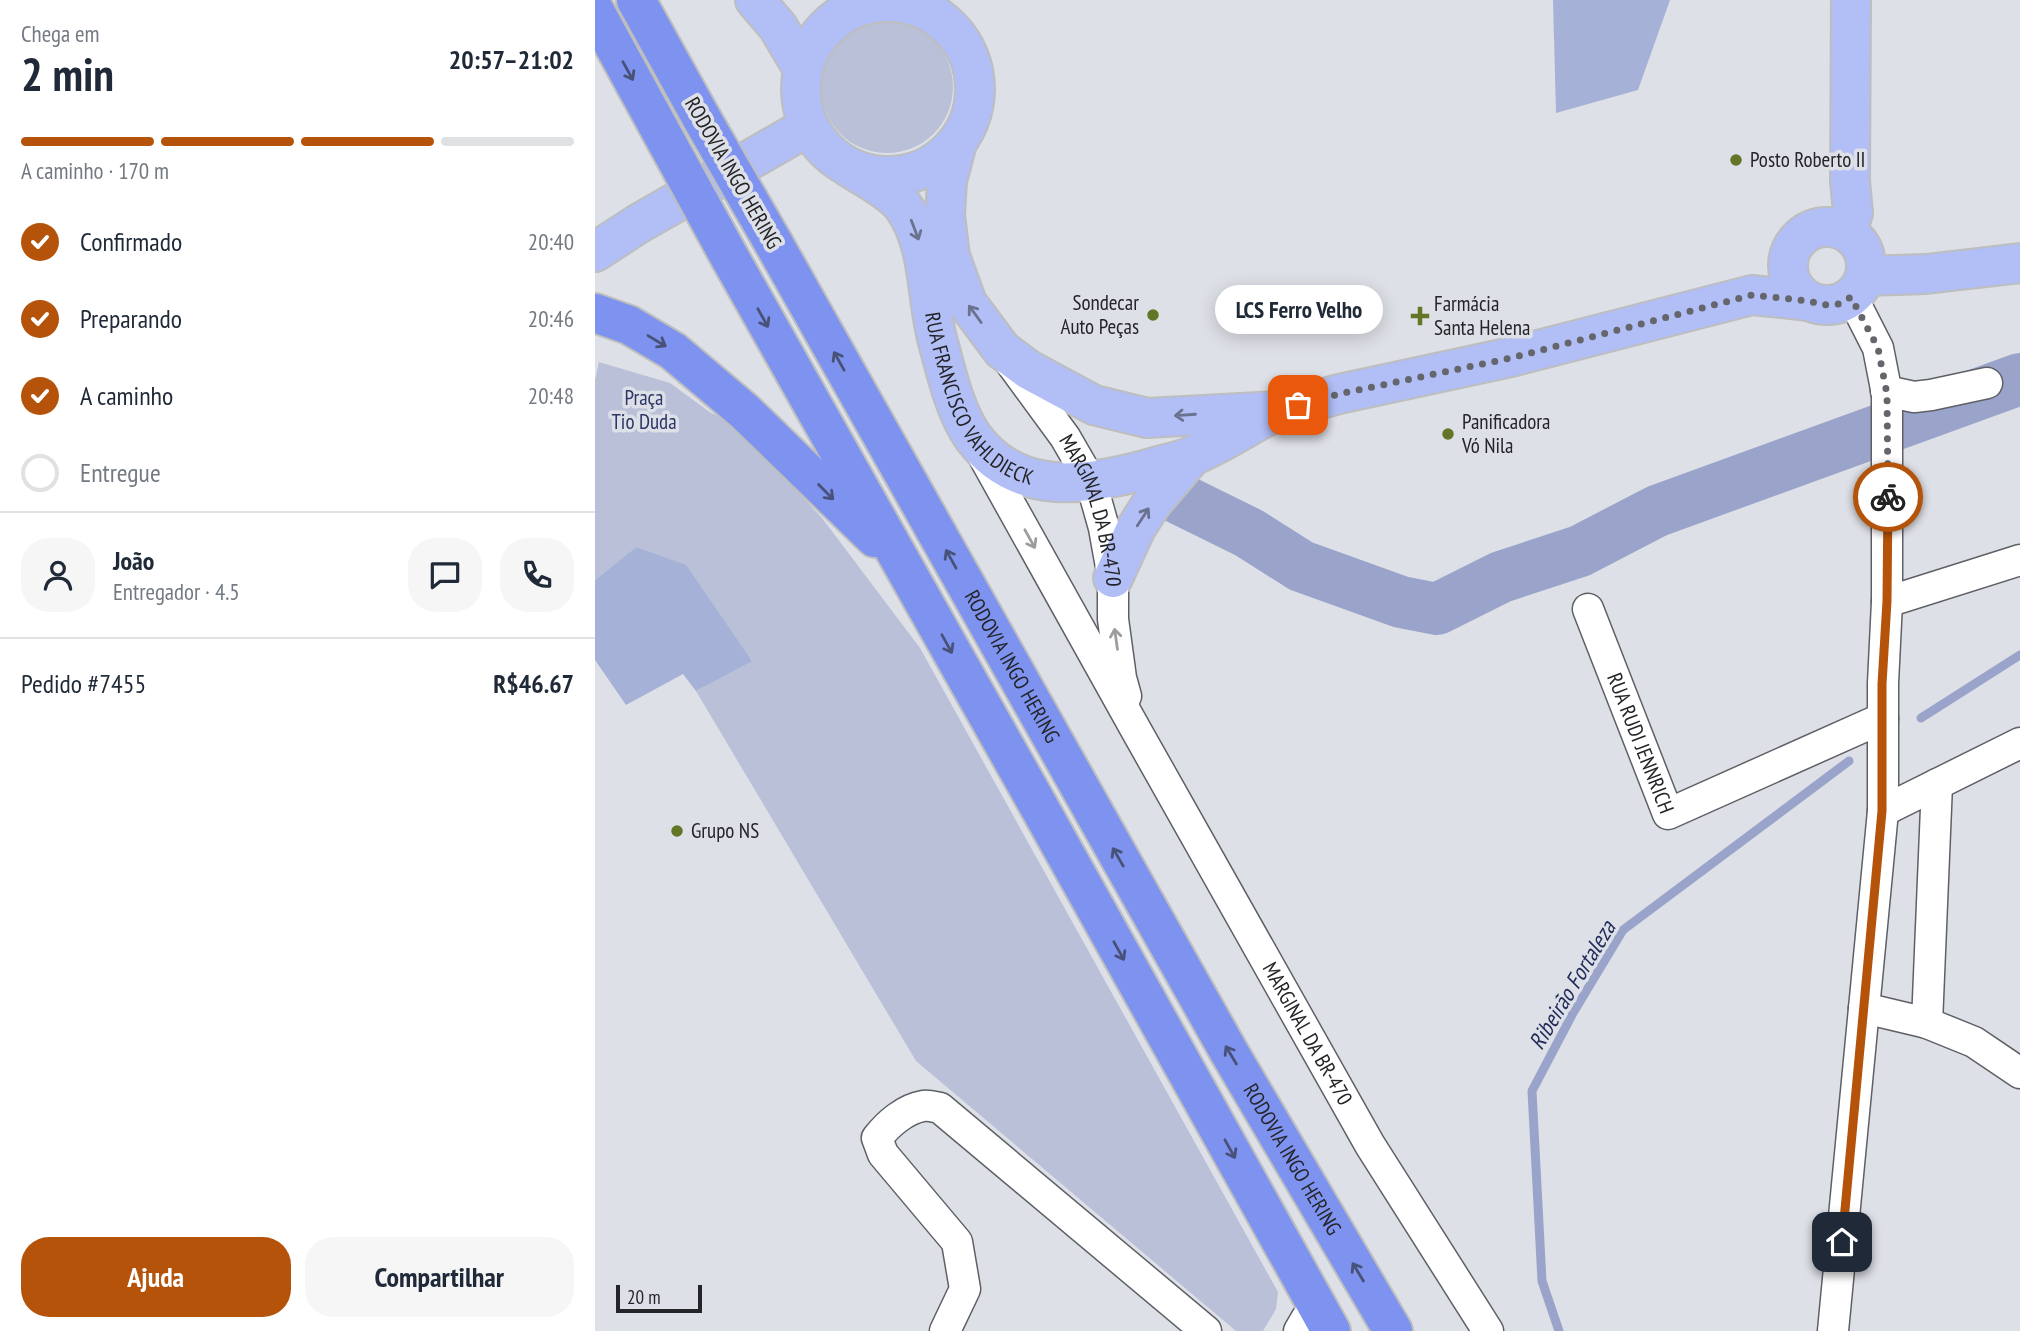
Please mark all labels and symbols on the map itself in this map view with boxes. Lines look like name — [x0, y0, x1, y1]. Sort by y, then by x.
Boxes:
one-way arrow — [621, 60, 635, 80]
street label: RODOVIA INGO HERING — [679, 92, 788, 253]
place label: Posto Roberto II — [1750, 146, 1865, 173]
marker: Posto Roberto II — [1728, 152, 1744, 168]
one-way arrow — [910, 219, 923, 240]
callout: LCS Ferro Velho — [1214, 286, 1382, 335]
place label: Sondecar Auto Peças — [1060, 289, 1139, 340]
place label: Farmácia Santa Helena — [1434, 290, 1530, 341]
one-way arrow — [968, 305, 982, 324]
one-way arrow — [757, 307, 770, 328]
marker: Sondecar Auto Peças — [1145, 307, 1161, 323]
marker: Farmácia Santa Helena — [1412, 308, 1428, 324]
street label: RUA FRANCISCO VAHLDIECK — [919, 310, 1037, 491]
one-way arrow — [646, 335, 666, 349]
one-way arrow — [832, 351, 845, 372]
pin — [1268, 375, 1328, 435]
park label: Praça Tio Duda — [611, 384, 677, 435]
place label: Panificadora Vó Nila — [1461, 408, 1550, 459]
one-way arrow — [1174, 409, 1196, 422]
marker: Panificadora Vó Nila — [1440, 426, 1456, 442]
street label: MARGINAL DA BR-470 — [1053, 429, 1127, 586]
courier — [1853, 462, 1923, 532]
one-way arrow — [817, 484, 834, 501]
one-way arrow — [1137, 507, 1151, 527]
one-way arrow — [1024, 528, 1037, 549]
one-way arrow — [944, 550, 958, 570]
street label: RODOVIA INGO HERING — [959, 585, 1066, 747]
one-way arrow — [1109, 629, 1122, 651]
one-way arrow — [940, 634, 954, 654]
street label: RUA RUDI JENNRICH — [1601, 669, 1680, 817]
place label: Grupo NS — [691, 817, 759, 844]
marker: Grupo NS — [669, 823, 685, 839]
one-way arrow — [1111, 848, 1125, 868]
water label: Ribeirão Fortaleza — [1522, 914, 1622, 1054]
one-way arrow — [1113, 940, 1127, 960]
street label: MARGINAL DA BR-470 — [1257, 957, 1359, 1110]
one-way arrow — [1224, 1045, 1238, 1065]
street label: RODOVIA INGO HERING — [1238, 1079, 1348, 1240]
one-way arrow — [1224, 1139, 1238, 1159]
pin — [1812, 1212, 1872, 1272]
one-way arrow — [1351, 1263, 1365, 1283]
scale bar — [616, 1282, 702, 1314]

